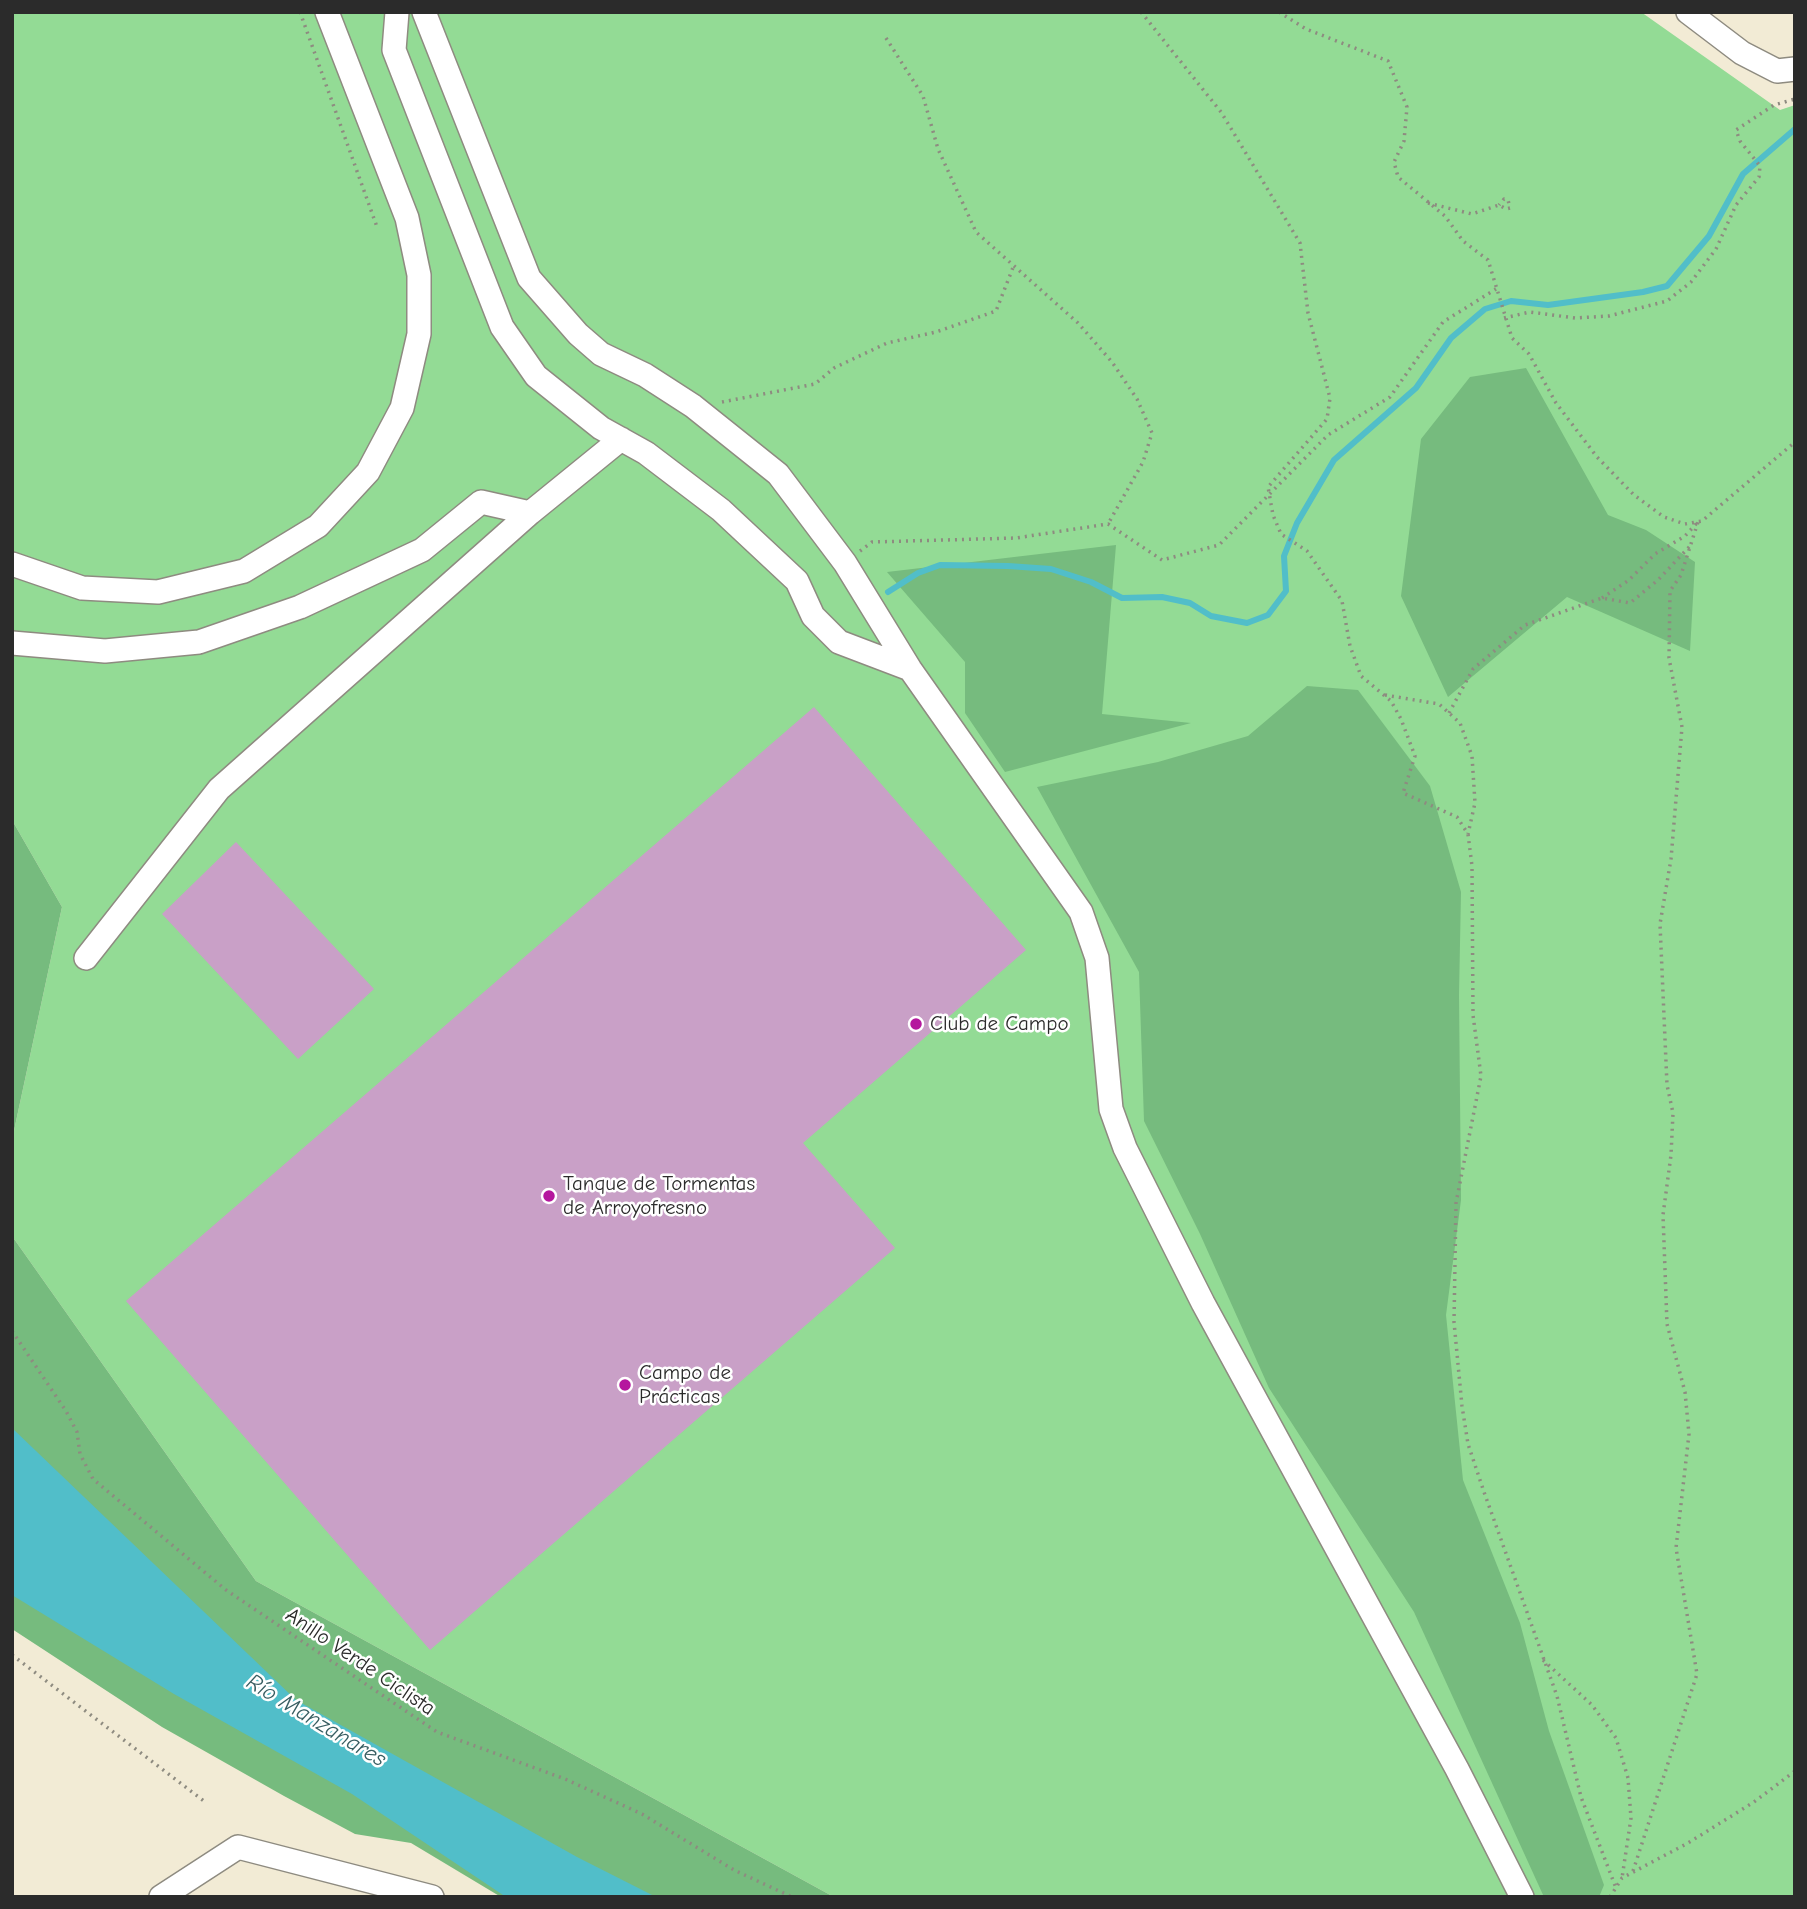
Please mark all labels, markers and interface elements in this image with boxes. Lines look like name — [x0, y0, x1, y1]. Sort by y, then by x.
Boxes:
place label: Club de Campo — [930, 1011, 1068, 1037]
marker: Club de Campo — [908, 1016, 924, 1032]
place label: Tanque de Tormentas de Arroyofresno — [563, 1171, 755, 1221]
marker: Tanque de Tormentas de Arroyofresno — [541, 1188, 557, 1204]
place label: Campo de Prácticas — [639, 1360, 731, 1410]
marker: Campo de Prácticas — [617, 1377, 633, 1393]
street label: Anillo Verde Ciclista — [280, 1603, 440, 1721]
water label: Río Manzanares — [241, 1668, 391, 1774]

